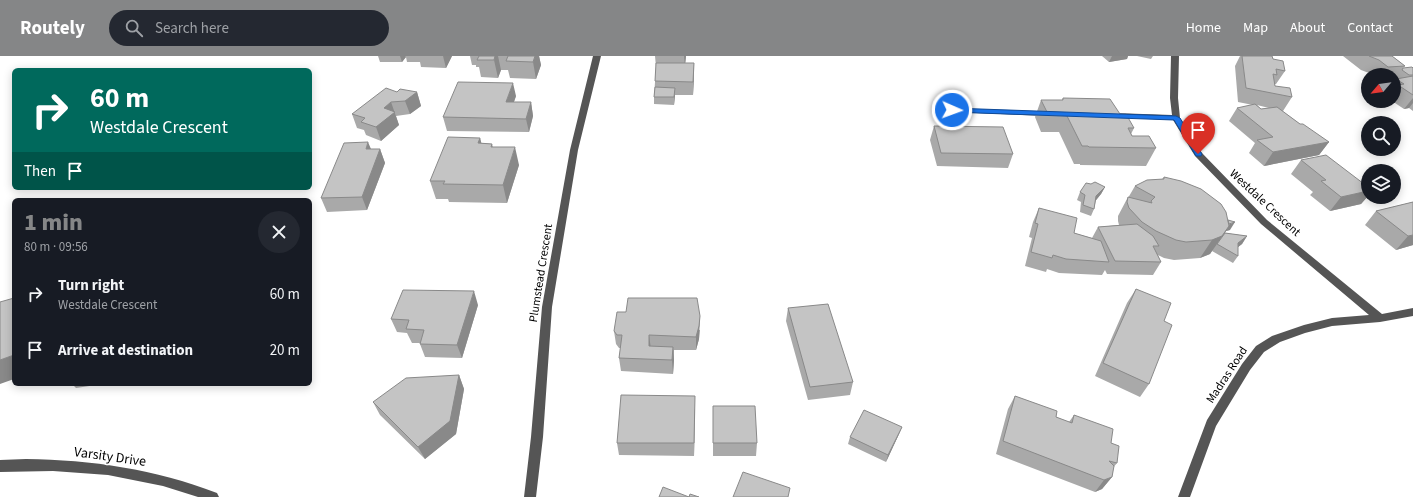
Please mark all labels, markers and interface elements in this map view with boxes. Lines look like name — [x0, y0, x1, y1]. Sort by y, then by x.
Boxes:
search box — [109, 10, 389, 46]
text: Routely — [20, 15, 85, 42]
icon: search — [123, 17, 145, 39]
text: Search here — [155, 18, 229, 39]
text: Home — [1186, 18, 1221, 38]
text: Map — [1243, 18, 1268, 38]
text: About — [1290, 18, 1325, 38]
text: Contact — [1347, 18, 1393, 38]
north arrow — [1361, 68, 1401, 108]
map controls — [1361, 68, 1401, 204]
text: 60 m — [90, 78, 149, 118]
icon: right — [24, 84, 76, 136]
position arrow — [931, 89, 973, 131]
pin — [1181, 113, 1215, 154]
text: Westdale Crescent — [90, 115, 228, 140]
button: search — [1361, 116, 1401, 156]
icon: arrive — [1187, 119, 1209, 141]
icon: arrive — [64, 160, 86, 182]
text: Then — [24, 161, 56, 182]
button: layers — [1361, 164, 1401, 204]
street label: Westdale Crescent — [1226, 165, 1304, 241]
text: 1 min — [24, 205, 83, 240]
button: close — [258, 211, 300, 253]
street label: Plumstead Crescent — [525, 222, 557, 324]
text: 80 m · 09:56 — [24, 238, 88, 256]
text: Turn right — [58, 275, 124, 296]
icon: right — [24, 283, 46, 305]
text: 60 m — [270, 284, 300, 305]
text: Westdale Crescent — [58, 296, 158, 314]
icon: arrive — [24, 339, 46, 361]
text: Arrive at destination — [58, 340, 193, 361]
text: 20 m — [270, 340, 300, 361]
street label: Madras Road — [1202, 343, 1252, 407]
street label: Varsity Drive — [73, 442, 147, 472]

